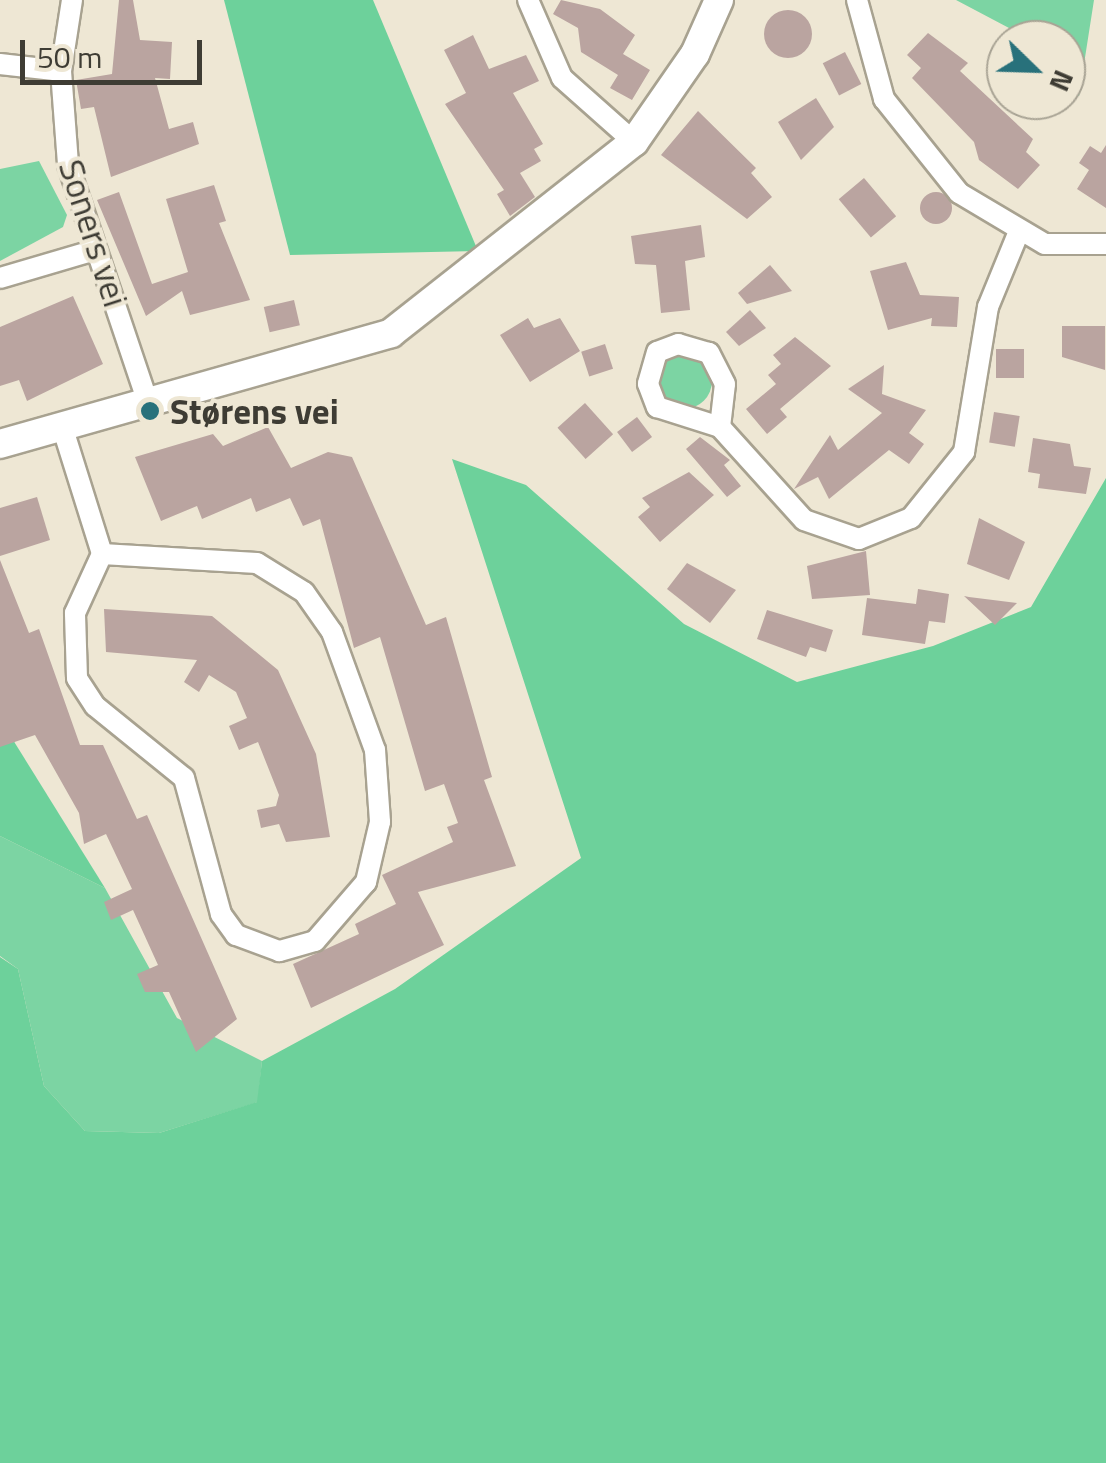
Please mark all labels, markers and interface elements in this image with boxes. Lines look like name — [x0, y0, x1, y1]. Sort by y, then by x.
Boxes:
scale bar — [25, 20, 208, 82]
north arrow — [986, 20, 1086, 120]
text: 50 m — [37, 34, 102, 80]
text: N — [1039, 64, 1086, 98]
street label: Soners vei — [51, 154, 137, 312]
place label: Størens vei — [170, 390, 339, 432]
marker: Størens vei — [139, 400, 161, 422]

